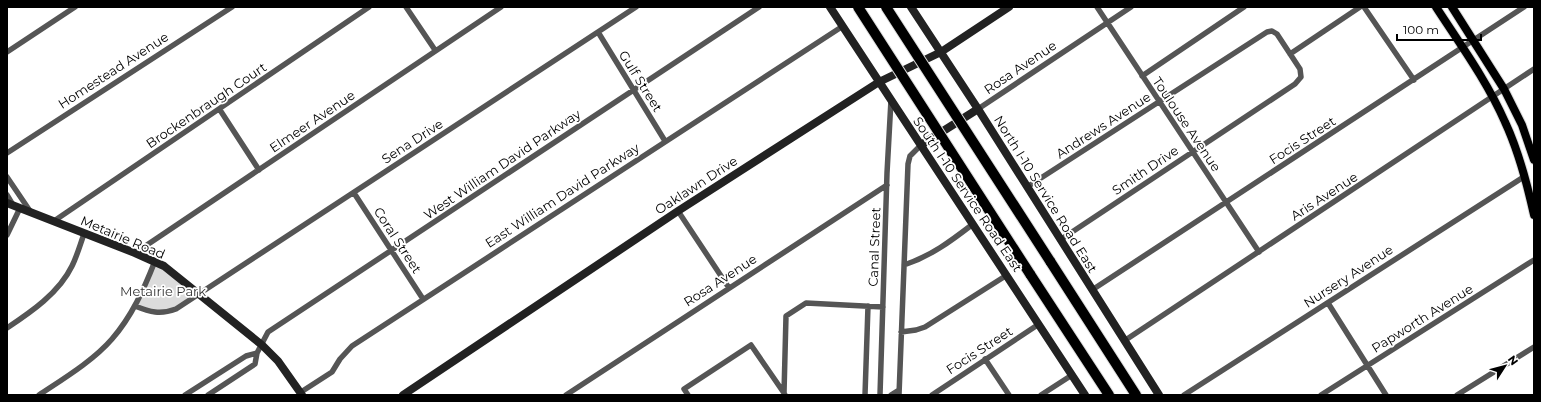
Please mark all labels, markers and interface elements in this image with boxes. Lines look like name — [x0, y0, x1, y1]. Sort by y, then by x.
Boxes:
scale bar — [1397, 16, 1481, 42]
text: 100 m — [1403, 22, 1439, 37]
street label: Homestead Avenue — [55, 28, 171, 112]
street label: Rosa Avenue — [981, 37, 1059, 97]
street label: Gulf Street — [616, 47, 666, 115]
street label: Brockenbraugh Court — [143, 59, 269, 151]
street label: Toulouse Avenue — [1149, 74, 1225, 174]
street label: Elmeer Avenue — [266, 87, 358, 155]
street label: Andrews Avenue — [1053, 88, 1154, 162]
street label: West William David Parkway — [421, 105, 584, 223]
street label: North I-10 Service Road East — [991, 112, 1101, 276]
street label: Focis Street — [1266, 113, 1338, 167]
street label: South I-10 Service Road East — [910, 114, 1026, 274]
street label: Sena Drive — [378, 115, 446, 167]
street label: East William David Parkway — [482, 139, 643, 251]
street label: Smith Drive — [1109, 142, 1181, 198]
street label: Oaklawn Drive — [652, 152, 740, 218]
street label: Aris Avenue — [1287, 168, 1361, 224]
street label: Coral Street — [371, 204, 425, 276]
street label: Canal Street — [865, 207, 883, 287]
street label: Metairie Road — [78, 212, 168, 262]
street label: Nursery Avenue — [1300, 241, 1396, 311]
street label: Rosa Avenue — [680, 250, 760, 310]
street label: Papworth Avenue — [1368, 280, 1476, 356]
park label: Metairie Park — [120, 283, 206, 299]
street label: Focis Street — [943, 323, 1015, 377]
north arrow — [1485, 346, 1525, 386]
text: N — [1505, 352, 1521, 368]

